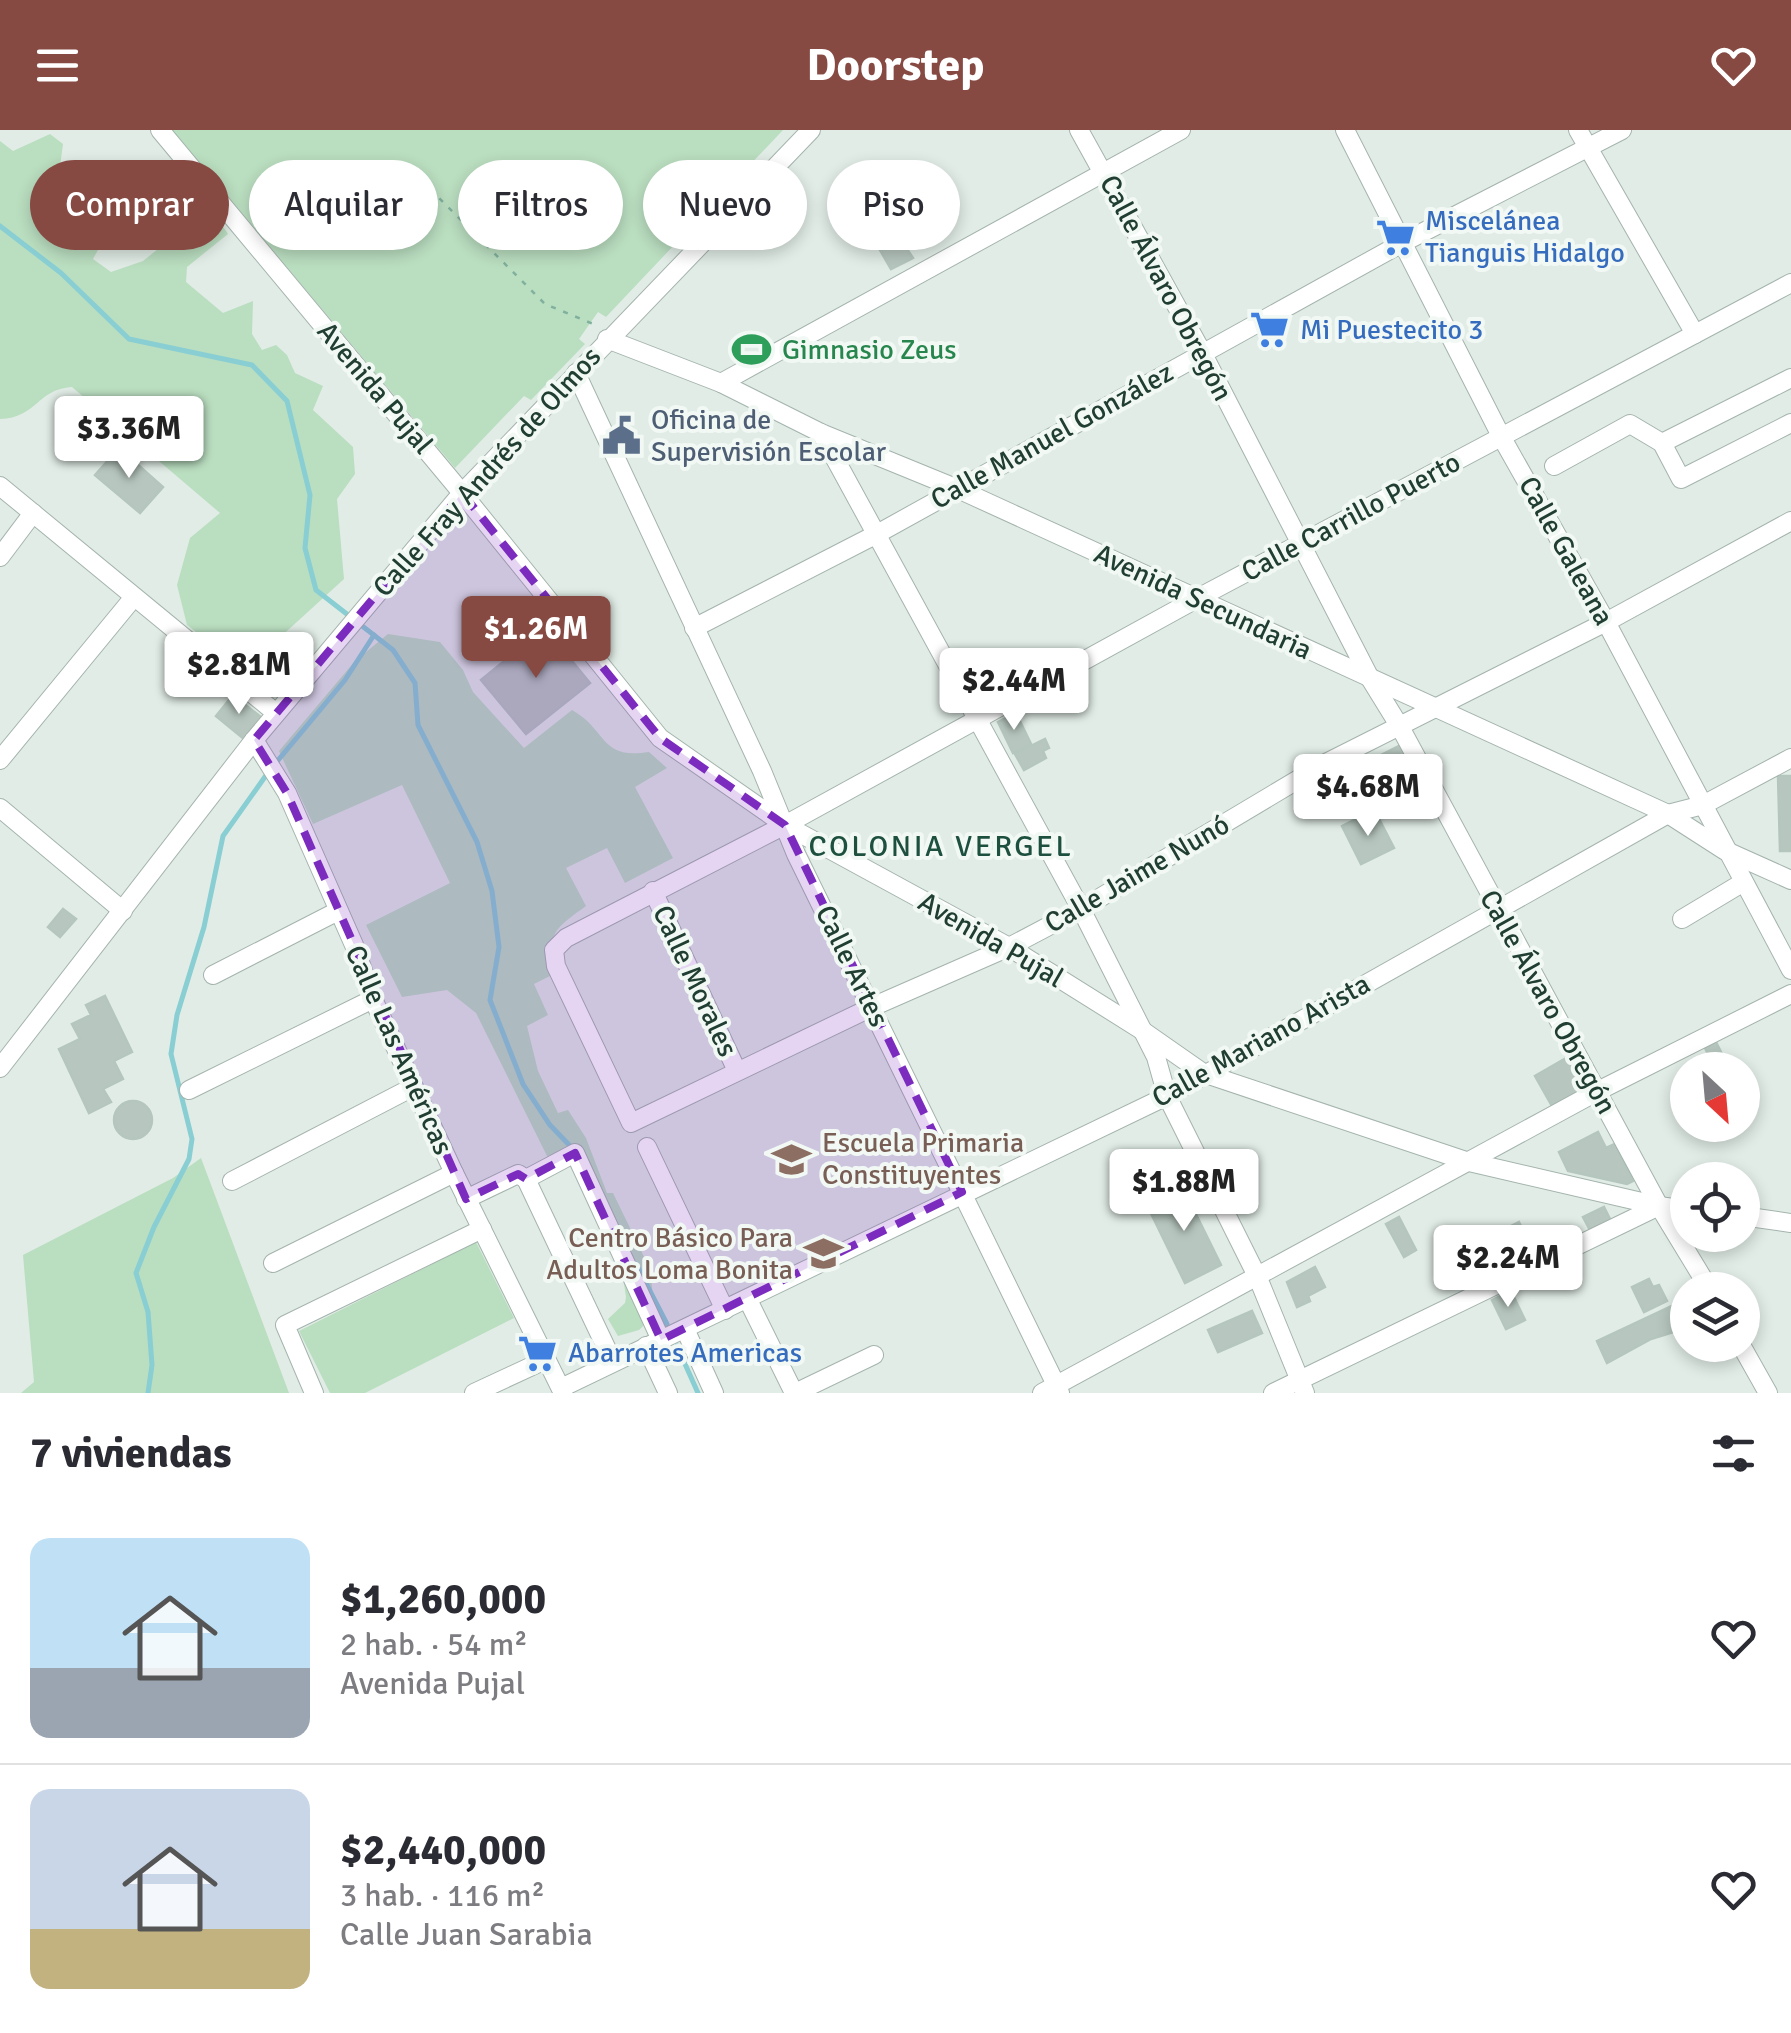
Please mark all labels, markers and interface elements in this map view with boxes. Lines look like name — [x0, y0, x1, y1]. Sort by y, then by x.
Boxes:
icon: menu — [30, 38, 85, 93]
text: Doorstep — [807, 38, 984, 93]
icon: heart — [1706, 38, 1761, 93]
chip: Comprar — [30, 160, 229, 250]
chip: Alquilar — [249, 160, 438, 250]
chip: Filtros — [458, 160, 623, 250]
chip: Nuevo — [643, 160, 807, 250]
chip: Piso — [827, 160, 960, 250]
street label: Calle Álvaro Obregón — [1092, 169, 1240, 407]
place label: Miscelánea Tianguis Hidalgo — [1425, 204, 1625, 270]
supermarket icon: Miscelánea Tianguis Hidalgo — [1374, 216, 1416, 258]
supermarket icon: Mi Puestecito 3 — [1249, 309, 1291, 351]
place label: Mi Puestecito 3 — [1300, 313, 1483, 347]
street label: Avenida Pujal — [310, 315, 440, 461]
sports icon: Gimnasio Zeus — [731, 329, 773, 371]
place label: Gimnasio Zeus — [782, 333, 957, 367]
street label: Calle Fray Andrés de Olmos — [366, 340, 608, 604]
street label: Calle Manuel González — [925, 355, 1179, 517]
pin: $3.36M — [48, 396, 210, 481]
place label: Oficina de Supervisión Escolar — [651, 403, 887, 469]
text: $3.36M — [77, 409, 181, 448]
public building icon: Oficina de Supervisión Escolar — [600, 415, 642, 457]
street label: Calle Carrillo Puerto — [1236, 445, 1466, 589]
street label: Calle Galeana — [1511, 471, 1621, 631]
street label: Avenida Secundaria — [1089, 537, 1317, 667]
pin: $1.26M — [455, 596, 617, 681]
text: $1.26M — [484, 609, 588, 648]
pin: $2.81M — [158, 632, 320, 717]
text: $2.81M — [187, 645, 291, 684]
pin: $2.44M — [933, 648, 1095, 733]
text: $2.44M — [962, 661, 1066, 700]
pin: $4.68M — [1287, 754, 1449, 839]
text: $4.68M — [1316, 767, 1420, 806]
street label: Calle Jaime Nunó — [1039, 807, 1235, 941]
district label: COLONIA VERGEL — [809, 828, 1073, 865]
street label: Calle Álvaro Obregón — [1472, 884, 1624, 1120]
street label: Avenida Pujal — [912, 885, 1070, 995]
street label: Calle Morales — [645, 900, 745, 1062]
street label: Calle Artes — [808, 900, 896, 1032]
street label: Calle Las Américas — [338, 940, 460, 1160]
street label: Calle Mariano Arista — [1146, 967, 1376, 1115]
north arrow — [1670, 1052, 1760, 1142]
map controls — [1670, 1052, 1760, 1362]
place label: Escuela Primaria Constituyentes — [822, 1126, 1024, 1192]
school or university icon: Escuela Primaria Constituyentes — [771, 1138, 813, 1180]
pin: $1.88M — [1103, 1149, 1265, 1234]
text: $1.88M — [1132, 1162, 1236, 1201]
button: locate — [1670, 1162, 1760, 1252]
place label: Centro Básico Para Adultos Loma Bonita — [546, 1221, 793, 1287]
pin: $2.24M — [1427, 1225, 1589, 1310]
school or university icon: Centro Básico Para Adultos Loma Bonita — [802, 1233, 844, 1275]
text: $2.24M — [1456, 1238, 1560, 1277]
button: layers — [1670, 1272, 1760, 1362]
supermarket icon: Abarrotes Americas — [517, 1332, 559, 1374]
place label: Abarrotes Americas — [568, 1336, 802, 1370]
icon: filters — [1706, 1426, 1761, 1481]
text: 7 viviendas — [30, 1428, 232, 1479]
text: $1,260,000 — [340, 1574, 546, 1625]
icon: home — [110, 1578, 230, 1698]
icon: heart — [1706, 1611, 1761, 1666]
text: 2 hab. · 54 m² — [340, 1625, 528, 1664]
text: Avenida Pujal — [340, 1664, 525, 1703]
text: $2,440,000 — [340, 1825, 546, 1876]
icon: home — [110, 1829, 230, 1949]
icon: heart — [1706, 1862, 1761, 1917]
text: 3 hab. · 116 m² — [340, 1876, 545, 1915]
text: Calle Juan Sarabia — [340, 1915, 593, 1954]

